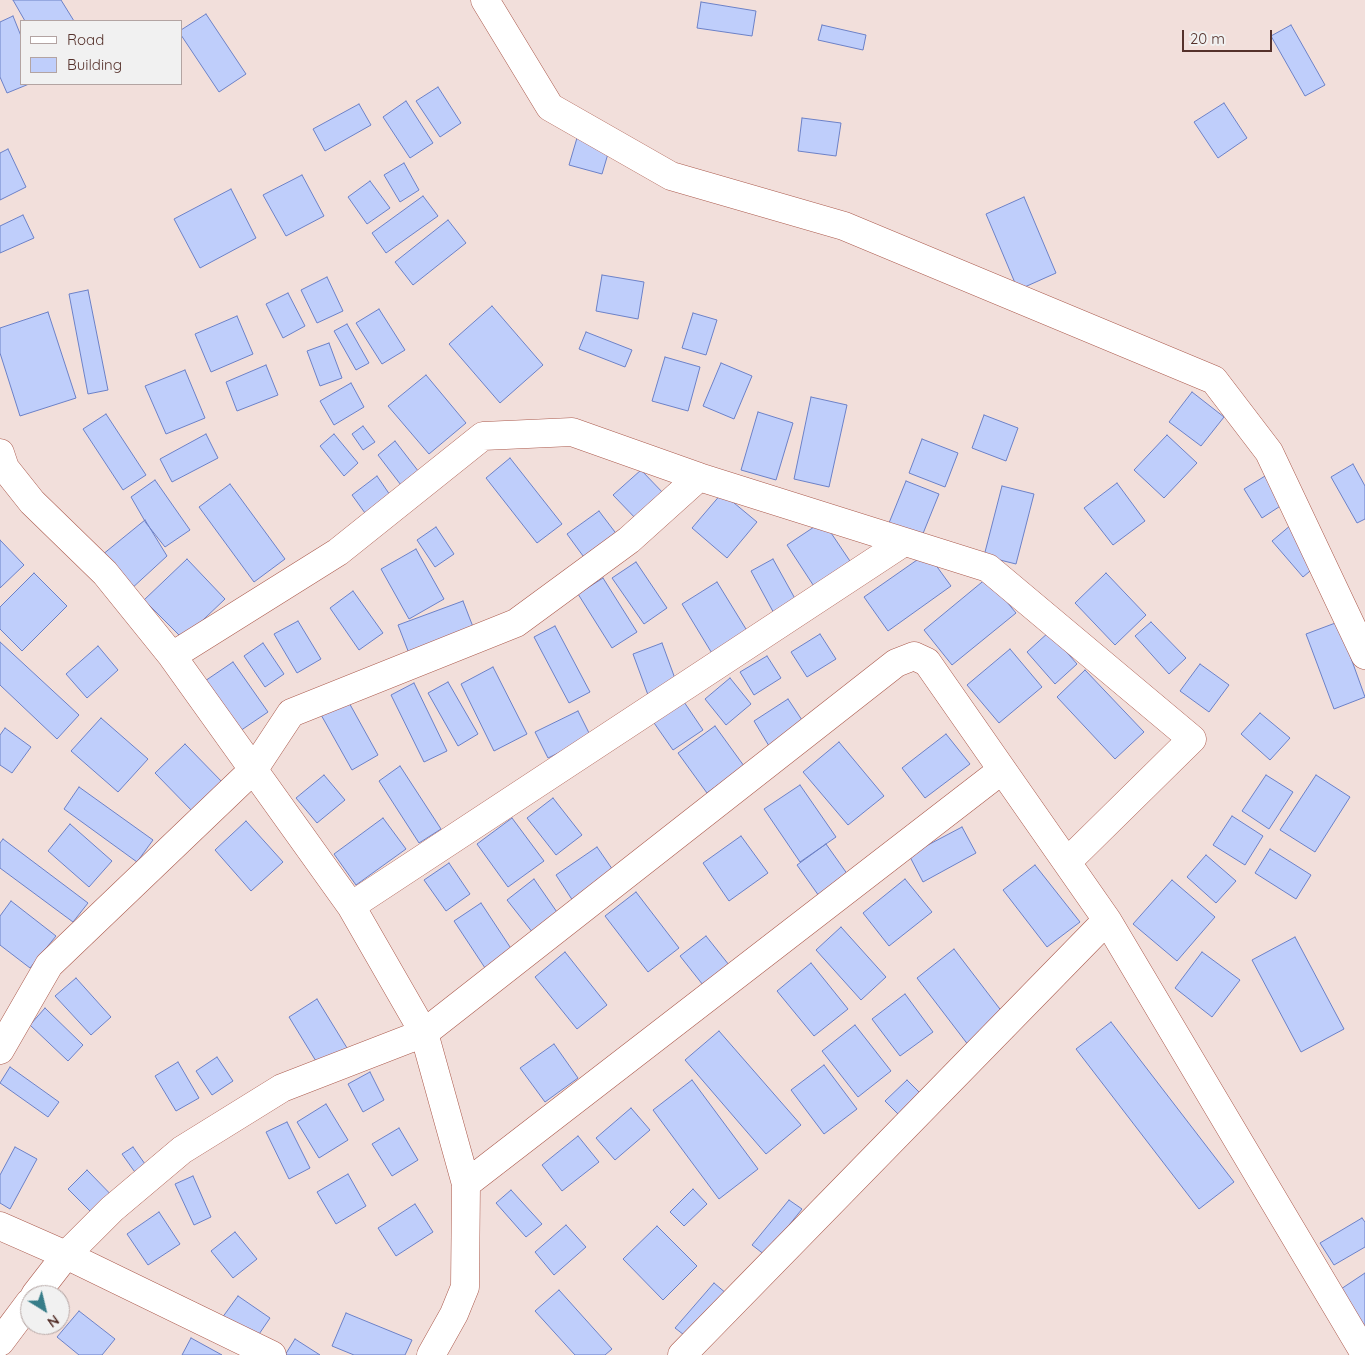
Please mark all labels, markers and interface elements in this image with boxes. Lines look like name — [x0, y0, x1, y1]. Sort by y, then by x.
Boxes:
legend — [20, 20, 182, 85]
scale bar — [1185, 20, 1275, 52]
text: 20 m — [1190, 29, 1225, 48]
text: Road — [67, 30, 104, 49]
text: Building — [67, 55, 122, 74]
north arrow — [20, 1285, 70, 1335]
text: N — [44, 1311, 63, 1332]

